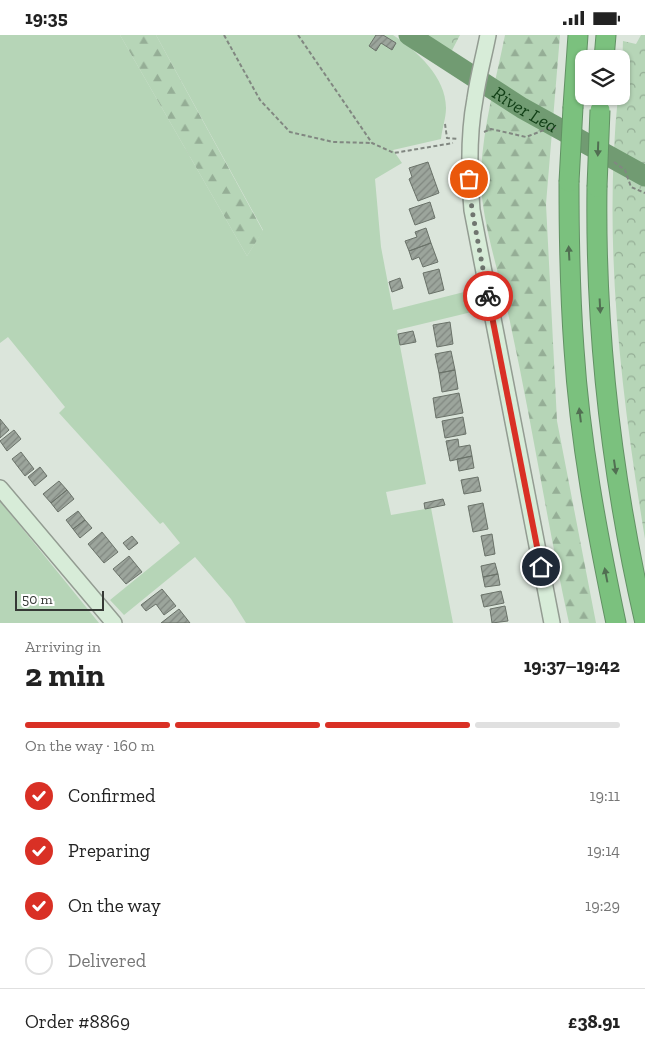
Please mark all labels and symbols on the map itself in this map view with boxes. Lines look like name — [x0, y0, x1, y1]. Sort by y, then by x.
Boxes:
water label: River Lea — [488, 81, 562, 138]
one-way arrow — [594, 141, 602, 157]
pin — [448, 158, 490, 200]
one-way arrow — [565, 244, 573, 260]
courier — [463, 271, 513, 321]
one-way arrow — [596, 298, 604, 314]
one-way arrow — [576, 406, 584, 422]
one-way arrow — [611, 460, 619, 476]
pin — [520, 546, 562, 588]
one-way arrow — [602, 568, 610, 583]
scale bar — [15, 588, 104, 611]

